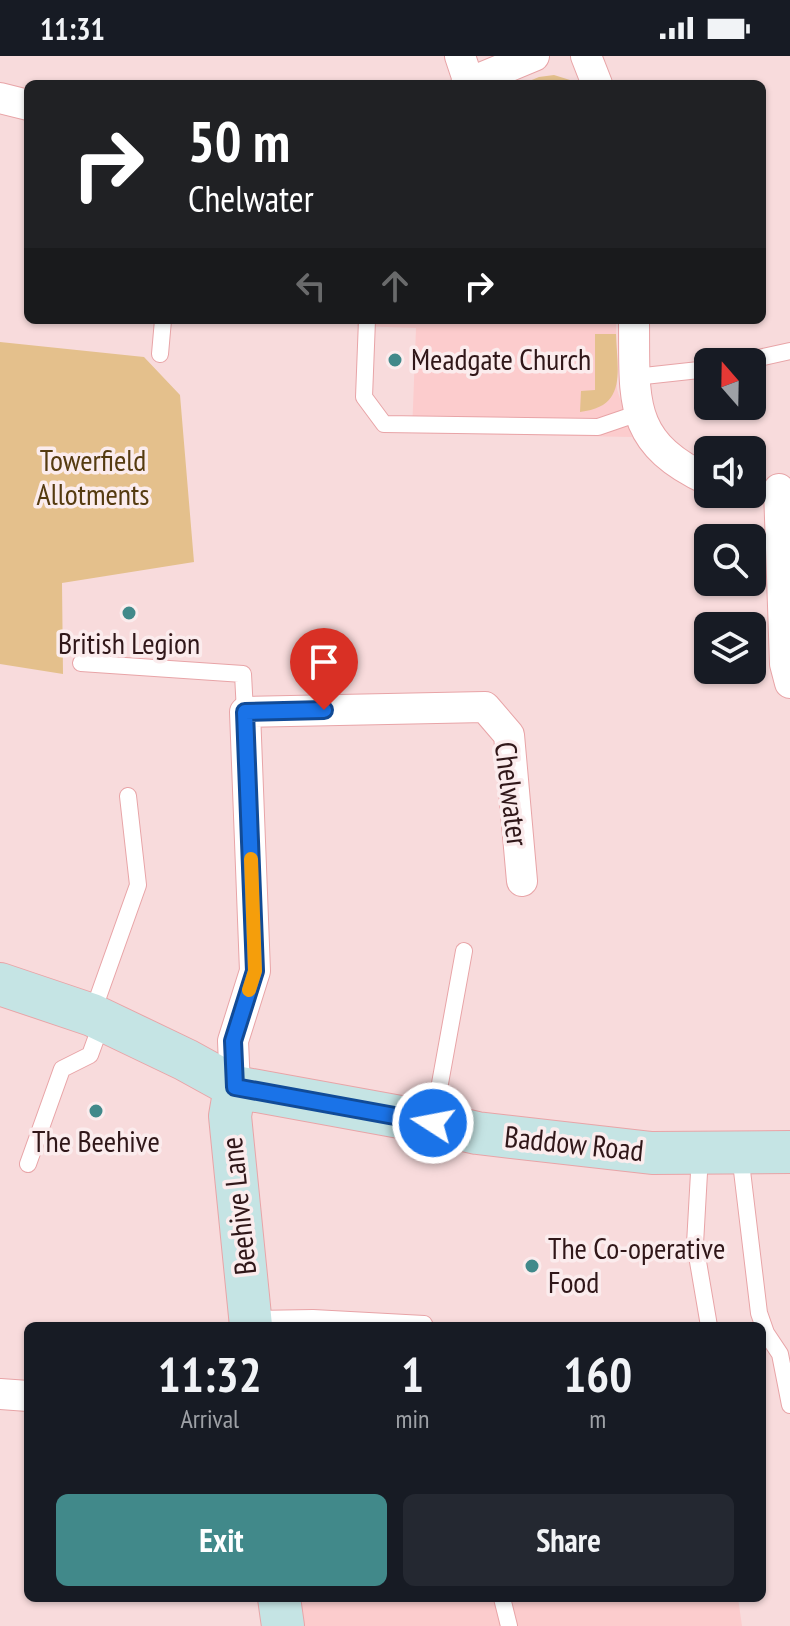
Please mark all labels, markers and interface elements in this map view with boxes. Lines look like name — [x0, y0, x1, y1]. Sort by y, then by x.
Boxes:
text: 11:31 — [40, 9, 105, 48]
text: 50 m — [188, 105, 290, 177]
icon: right — [56, 112, 160, 216]
text: Chelwater — [188, 175, 314, 222]
icon: left — [289, 264, 333, 308]
icon: ahead — [373, 264, 417, 308]
icon: right — [457, 264, 501, 308]
place label: Meadgate Church — [411, 339, 591, 378]
north arrow — [694, 348, 766, 420]
map controls — [694, 348, 766, 684]
marker: Meadgate Church — [386, 351, 404, 369]
button: sound — [694, 436, 766, 508]
park label: Towerfield Allotments — [37, 440, 149, 513]
button: search — [694, 524, 766, 596]
marker: British Legion — [120, 604, 138, 622]
button: layers — [694, 612, 766, 684]
place label: British Legion — [58, 623, 200, 662]
pin — [290, 628, 358, 710]
icon: arrive — [302, 640, 346, 684]
street label: Chelwater — [487, 740, 538, 849]
position arrow — [391, 1081, 475, 1165]
marker: The Beehive — [87, 1102, 105, 1120]
street label: Baddow Road — [503, 1116, 646, 1169]
place label: The Beehive — [32, 1121, 160, 1160]
street label: Beehive Lane — [211, 1135, 264, 1277]
place label: The Co-operative Food — [548, 1228, 725, 1301]
marker: The Co-operative Food — [523, 1257, 541, 1275]
text: 11:32 — [158, 1343, 262, 1405]
text: 1 — [401, 1343, 424, 1405]
text: 160 — [563, 1343, 632, 1405]
text: Arrival — [180, 1402, 239, 1435]
text: min — [395, 1402, 429, 1435]
text: m — [589, 1402, 606, 1435]
button: Exit — [56, 1494, 387, 1586]
button: Share — [403, 1494, 734, 1586]

